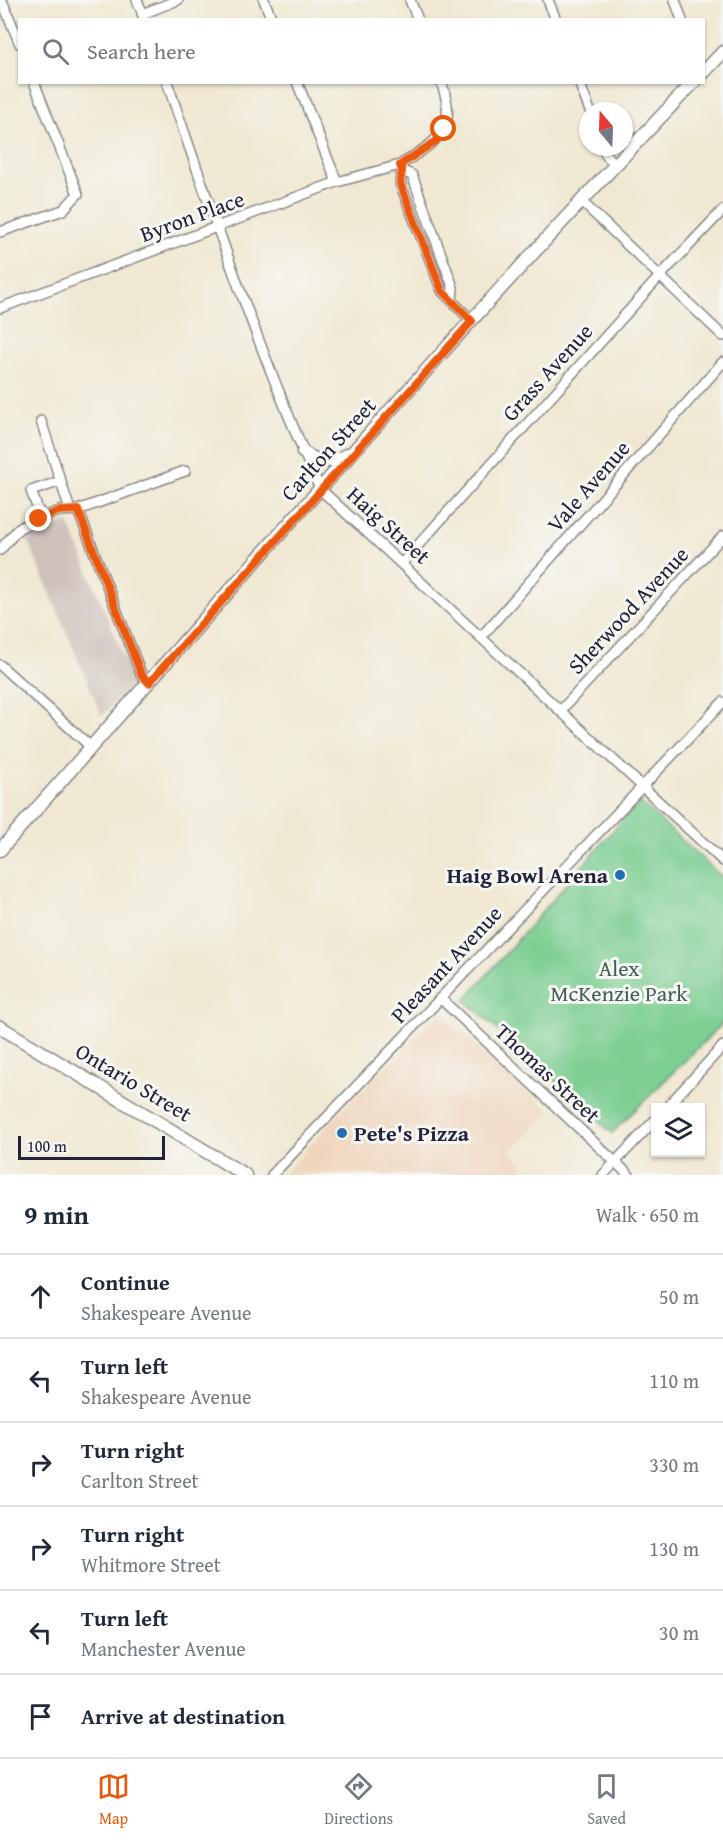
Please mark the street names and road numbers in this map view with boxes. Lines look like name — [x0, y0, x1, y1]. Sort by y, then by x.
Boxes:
street label: Byron Place — [135, 182, 249, 250]
street label: Grass Avenue — [494, 316, 600, 428]
street label: Carlton Street — [273, 390, 383, 508]
street label: Vale Avenue — [539, 433, 637, 539]
street label: Haig Street — [340, 479, 438, 571]
street label: Sherwood Avenue — [560, 539, 696, 681]
street label: Pleasant Avenue — [383, 898, 509, 1030]
street label: Thomas Street — [488, 1016, 608, 1130]
street label: Ontario Street — [70, 1035, 199, 1130]

